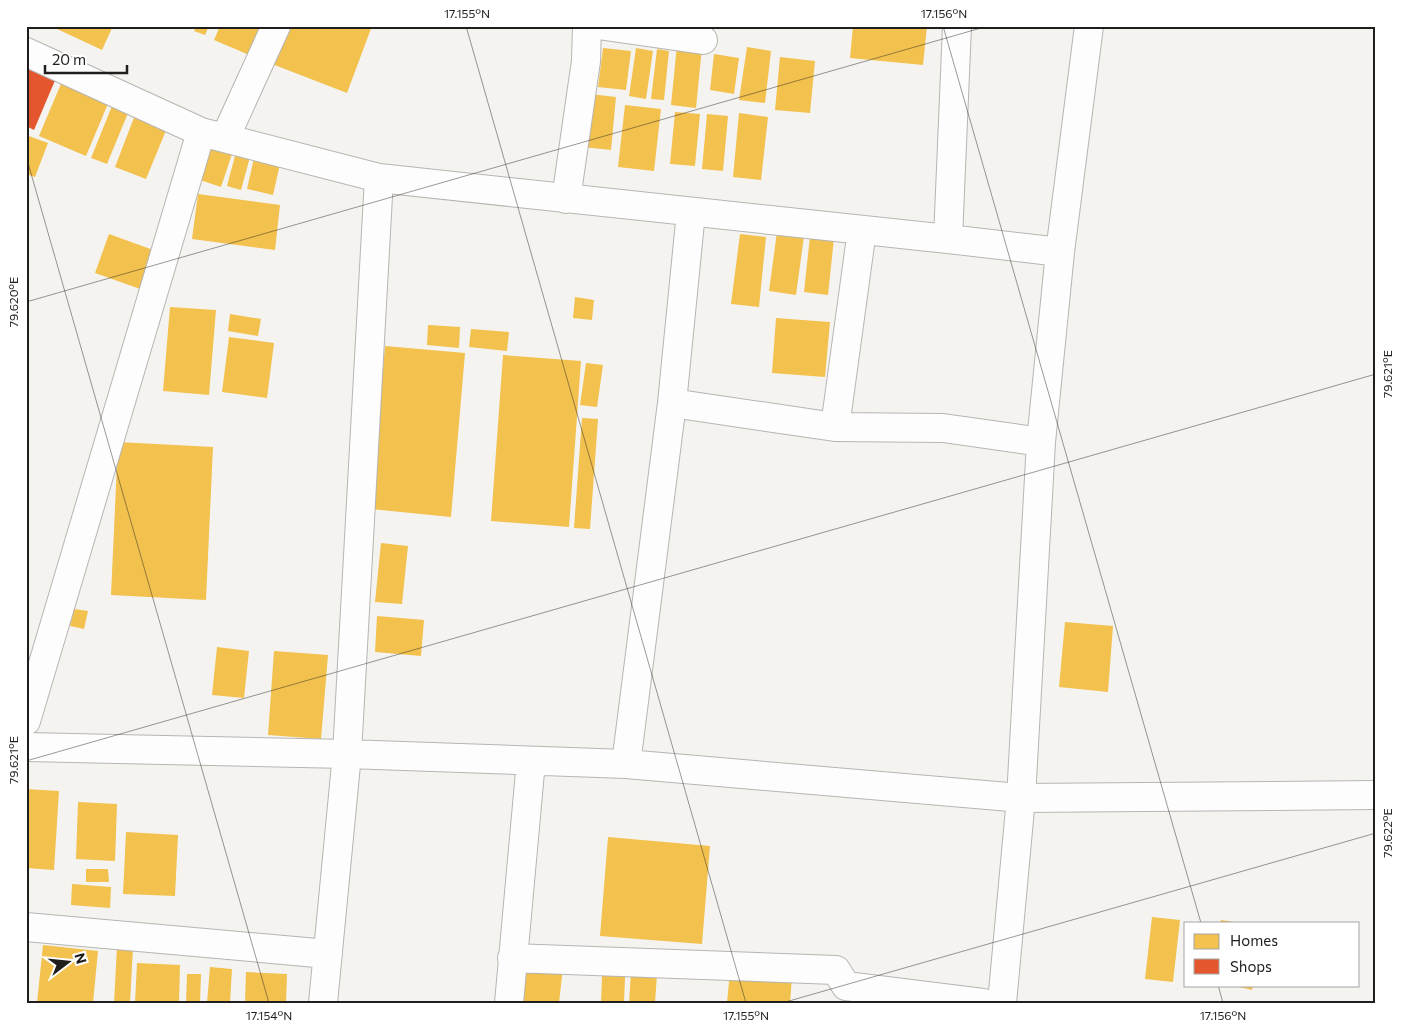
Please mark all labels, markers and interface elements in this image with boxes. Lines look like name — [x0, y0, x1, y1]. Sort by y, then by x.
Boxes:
text: 17.155°N — [444, 6, 490, 20]
text: 17.156°N — [921, 6, 967, 20]
scale bar — [45, 42, 128, 74]
text: 20 m — [52, 50, 86, 68]
text: 79.620°E — [6, 277, 20, 327]
text: 79.621°E — [1380, 350, 1394, 398]
text: 79.621°E — [6, 736, 20, 784]
text: 79.622°E — [1380, 808, 1394, 858]
legend — [1184, 922, 1360, 986]
text: Homes — [1230, 931, 1278, 949]
north arrow — [42, 936, 92, 986]
text: N — [71, 951, 91, 966]
text: Shops — [1230, 957, 1272, 975]
text: 17.154°N — [246, 1008, 292, 1022]
text: 17.155°N — [723, 1008, 769, 1022]
text: 17.156°N — [1200, 1008, 1246, 1022]

